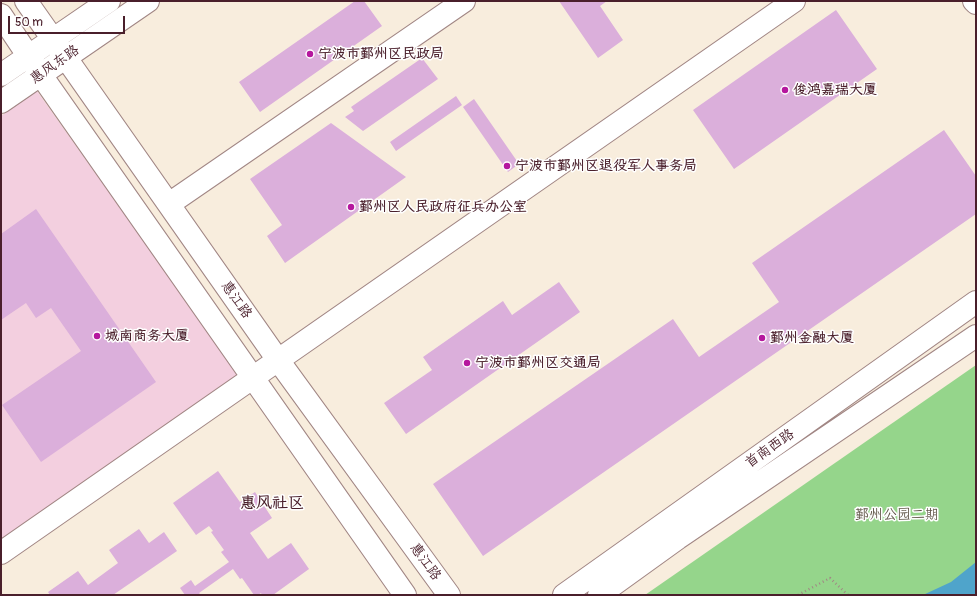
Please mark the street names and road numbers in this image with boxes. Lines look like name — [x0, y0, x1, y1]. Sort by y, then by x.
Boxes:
street label: 惠风东路 — [27, 42, 83, 88]
street label: 惠江路 — [217, 278, 255, 322]
street label: 首南西路 — [742, 426, 798, 472]
street label: 惠江路 — [406, 540, 444, 584]

